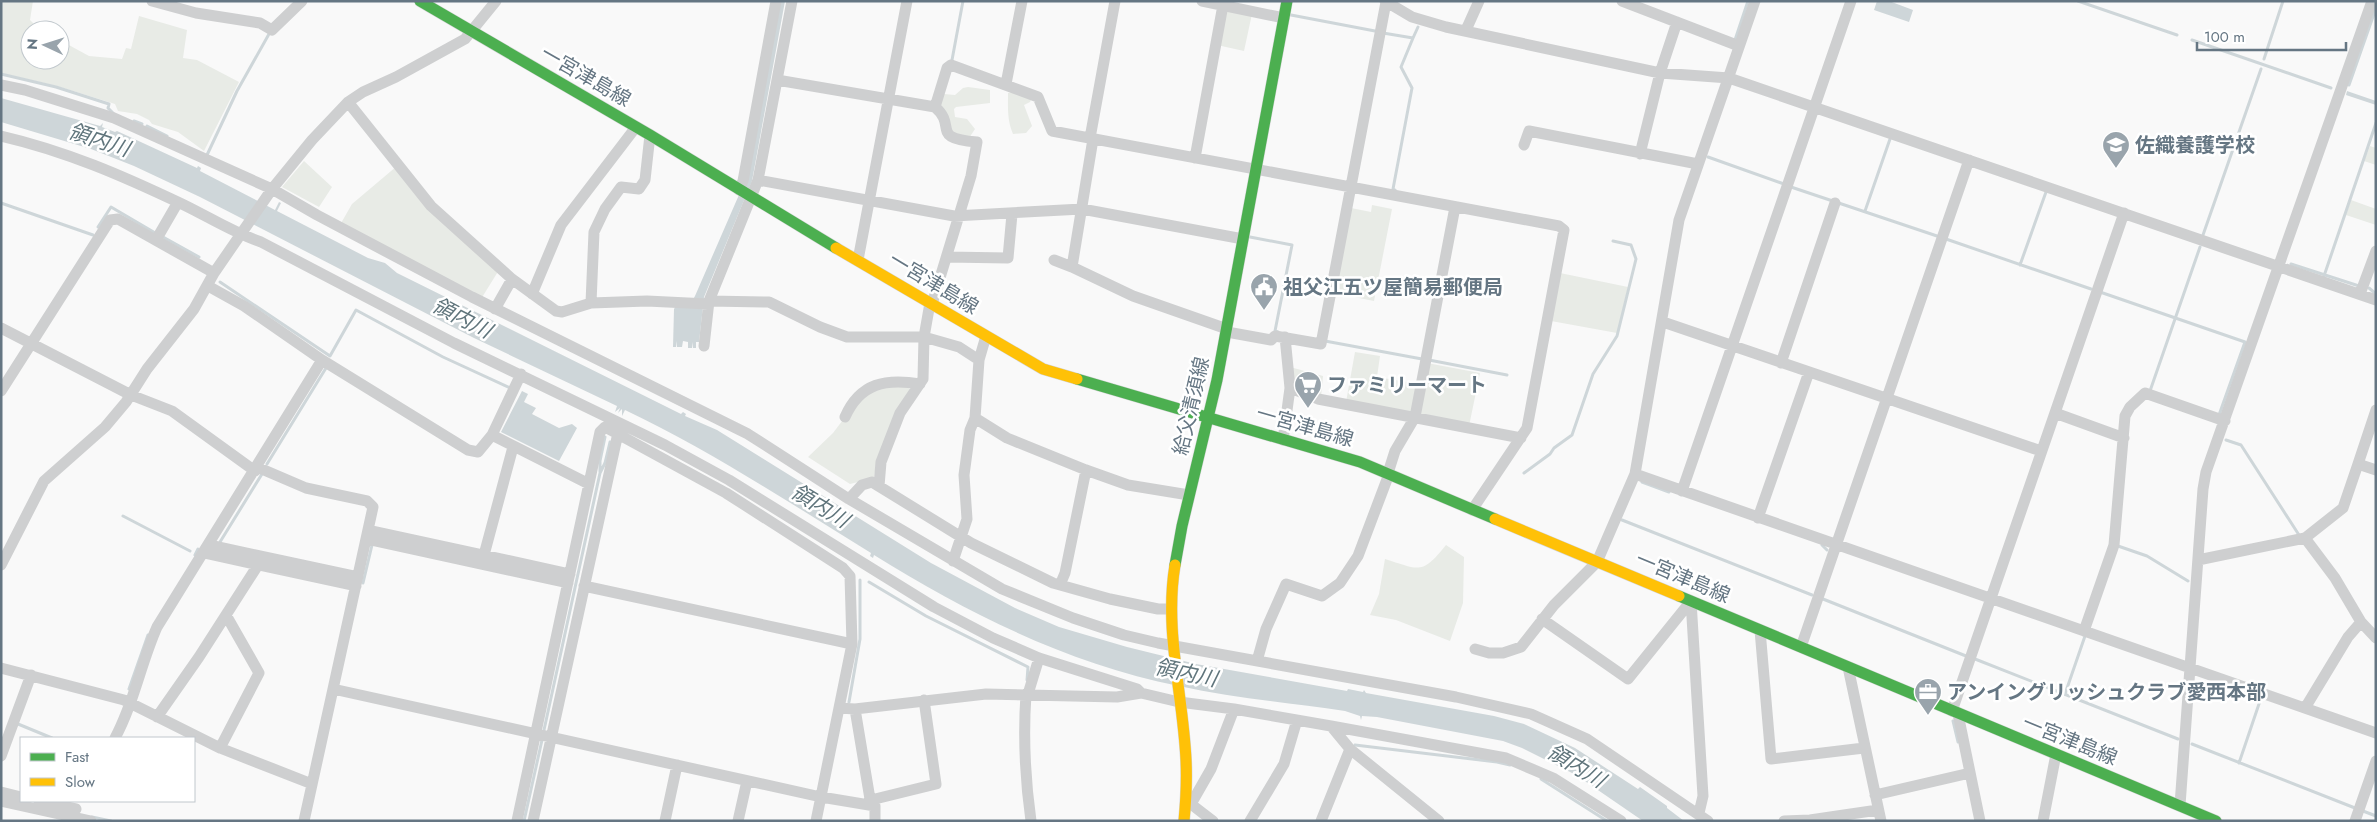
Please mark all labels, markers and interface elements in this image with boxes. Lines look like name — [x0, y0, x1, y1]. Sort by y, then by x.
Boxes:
north arrow — [20, 20, 70, 70]
scale bar — [2197, 20, 2346, 52]
text: 100 m — [2204, 26, 2245, 48]
text: N — [22, 38, 42, 50]
street label: 一宮津島線 — [535, 39, 636, 114]
water label: 領内川 — [64, 116, 135, 165]
school or university icon: 佐織養護学校 — [2101, 130, 2131, 169]
place label: 佐織養護学校 — [2135, 131, 2255, 160]
street label: 一宮津島線 — [883, 245, 984, 322]
public building icon: 祖父江五ツ屋簡易郵便局 — [1249, 272, 1279, 311]
place label: 祖父江五ツ屋簡易郵便局 — [1283, 273, 1503, 302]
water label: 領内川 — [427, 290, 499, 347]
street label: 給父清須線 — [1166, 354, 1217, 458]
supermarket icon: ファミリーマート — [1293, 370, 1323, 409]
place label: ファミリーマート — [1327, 371, 1487, 400]
street label: 一宮津島線 — [1253, 399, 1357, 454]
water label: 領内川 — [785, 477, 856, 536]
street label: 一宮津島線 — [1631, 545, 1734, 610]
water label: 領内川 — [1152, 652, 1222, 695]
office icon: アンイングリッシュクラブ愛西本部 — [1913, 677, 1943, 716]
place label: アンイングリッシュクラブ愛西本部 — [1947, 678, 2266, 707]
street label: 一宮津島線 — [2018, 708, 2122, 773]
legend — [20, 737, 195, 802]
water label: 領内川 — [1541, 737, 1612, 796]
text: Fast — [65, 746, 89, 768]
text: Slow — [65, 771, 96, 793]

